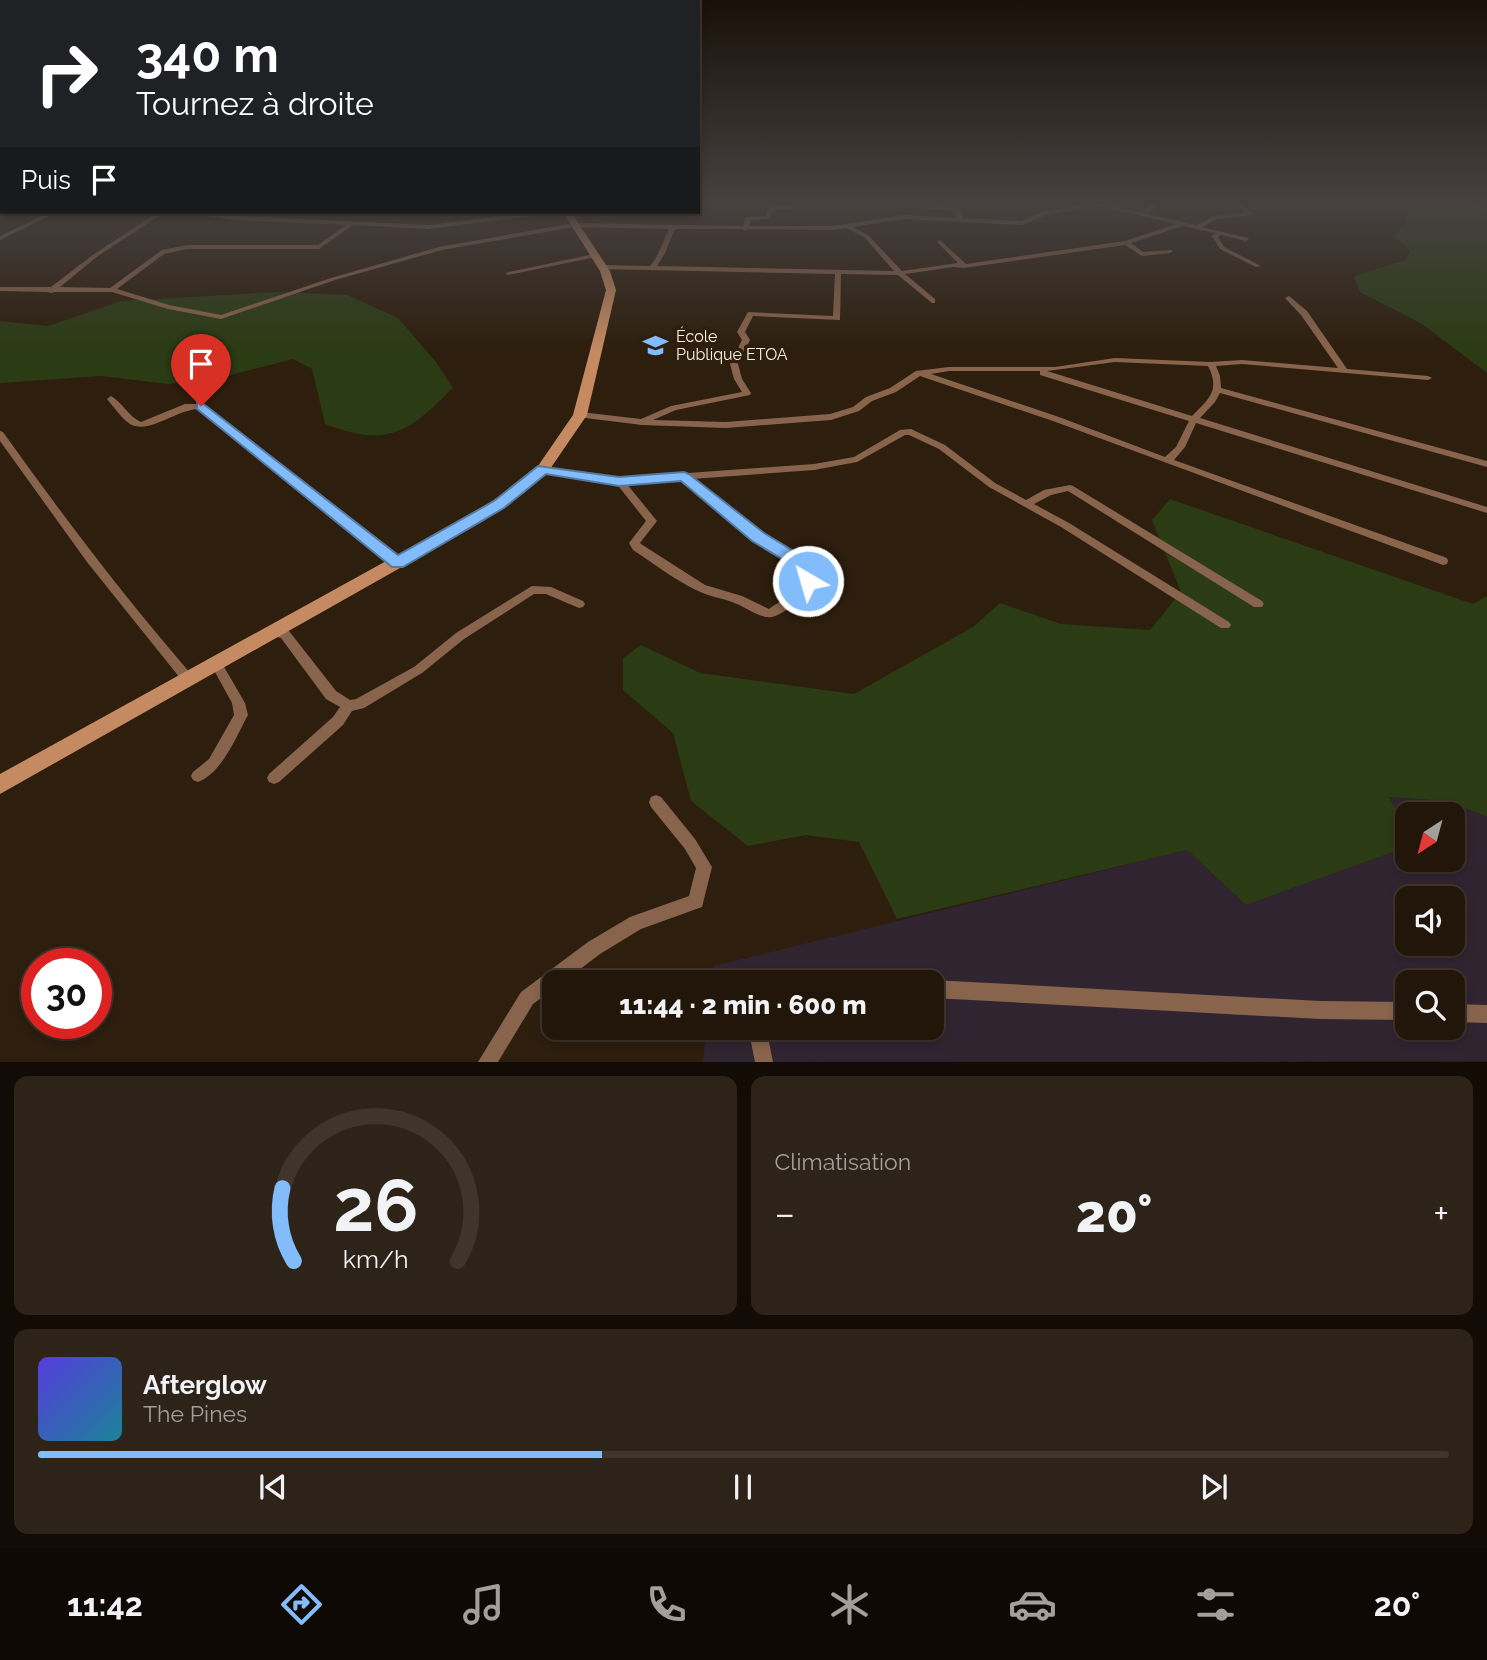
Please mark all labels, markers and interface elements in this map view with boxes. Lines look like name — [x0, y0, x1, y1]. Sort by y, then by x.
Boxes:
text: 340 m — [136, 26, 279, 83]
icon: right — [21, 28, 112, 119]
text: Tournez à droite — [136, 85, 374, 122]
icon: arrive — [85, 161, 123, 199]
text: Puis — [21, 165, 71, 195]
place label: École Publique ETOA — [676, 326, 788, 364]
school or university icon: École Publique ETOA — [642, 331, 670, 359]
pin — [171, 334, 231, 406]
icon: arrive — [182, 345, 220, 383]
position arrow — [771, 544, 845, 618]
north arrow — [1395, 802, 1465, 872]
map controls — [1395, 802, 1465, 1040]
button: sound — [1395, 886, 1465, 956]
speed limit sign: 30 — [21, 948, 112, 1039]
button: search — [1395, 970, 1465, 1040]
text: 11:44 · 2 min · 600 m — [619, 990, 867, 1020]
text: Climatisation — [775, 1148, 911, 1175]
text: 26 — [333, 1164, 418, 1249]
text: 20° — [1076, 1183, 1152, 1244]
text: − — [775, 1191, 795, 1236]
text: + — [1433, 1191, 1449, 1236]
text: km/h — [342, 1244, 408, 1274]
text: Afterglow — [143, 1370, 267, 1400]
text: The Pines — [143, 1400, 247, 1427]
icon: previous — [254, 1468, 292, 1506]
icon: pause — [724, 1468, 762, 1506]
icon: next — [1195, 1468, 1233, 1506]
icon: directions — [277, 1580, 326, 1629]
icon: music — [459, 1580, 508, 1629]
icon: phone — [642, 1580, 691, 1629]
icon: climate — [825, 1580, 874, 1629]
icon: car — [1008, 1580, 1057, 1629]
icon: filters — [1191, 1580, 1240, 1629]
text: 11:42 — [67, 1586, 143, 1623]
text: 20° — [1374, 1586, 1420, 1623]

